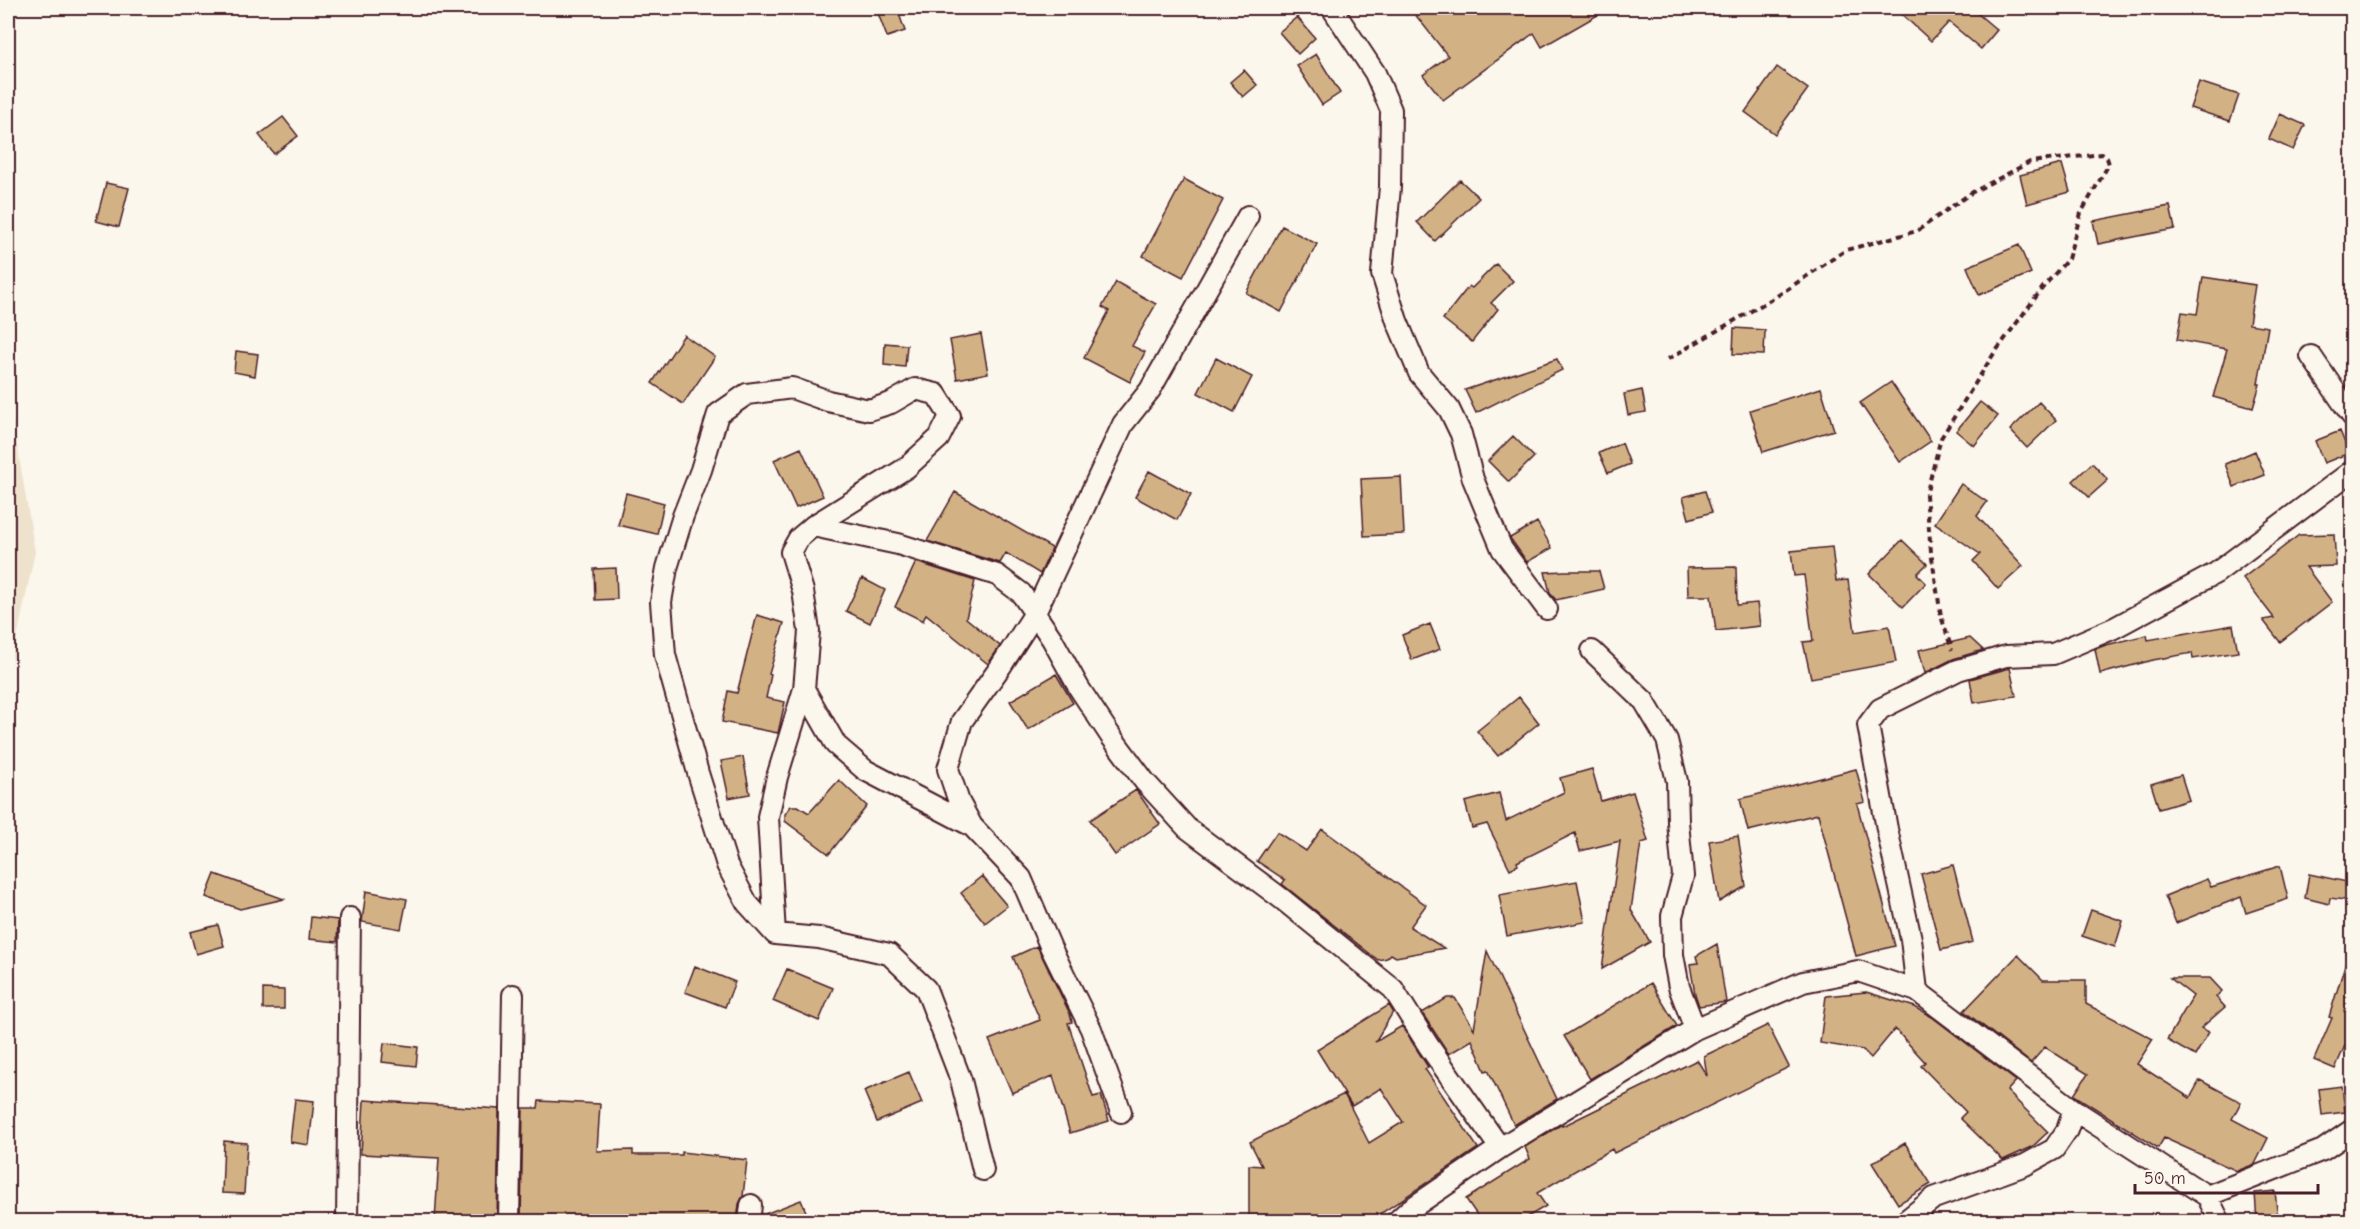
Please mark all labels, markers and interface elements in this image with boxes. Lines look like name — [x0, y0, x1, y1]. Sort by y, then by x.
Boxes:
scale bar — [2135, 1157, 2318, 1195]
text: 50 m — [2144, 1168, 2186, 1189]

